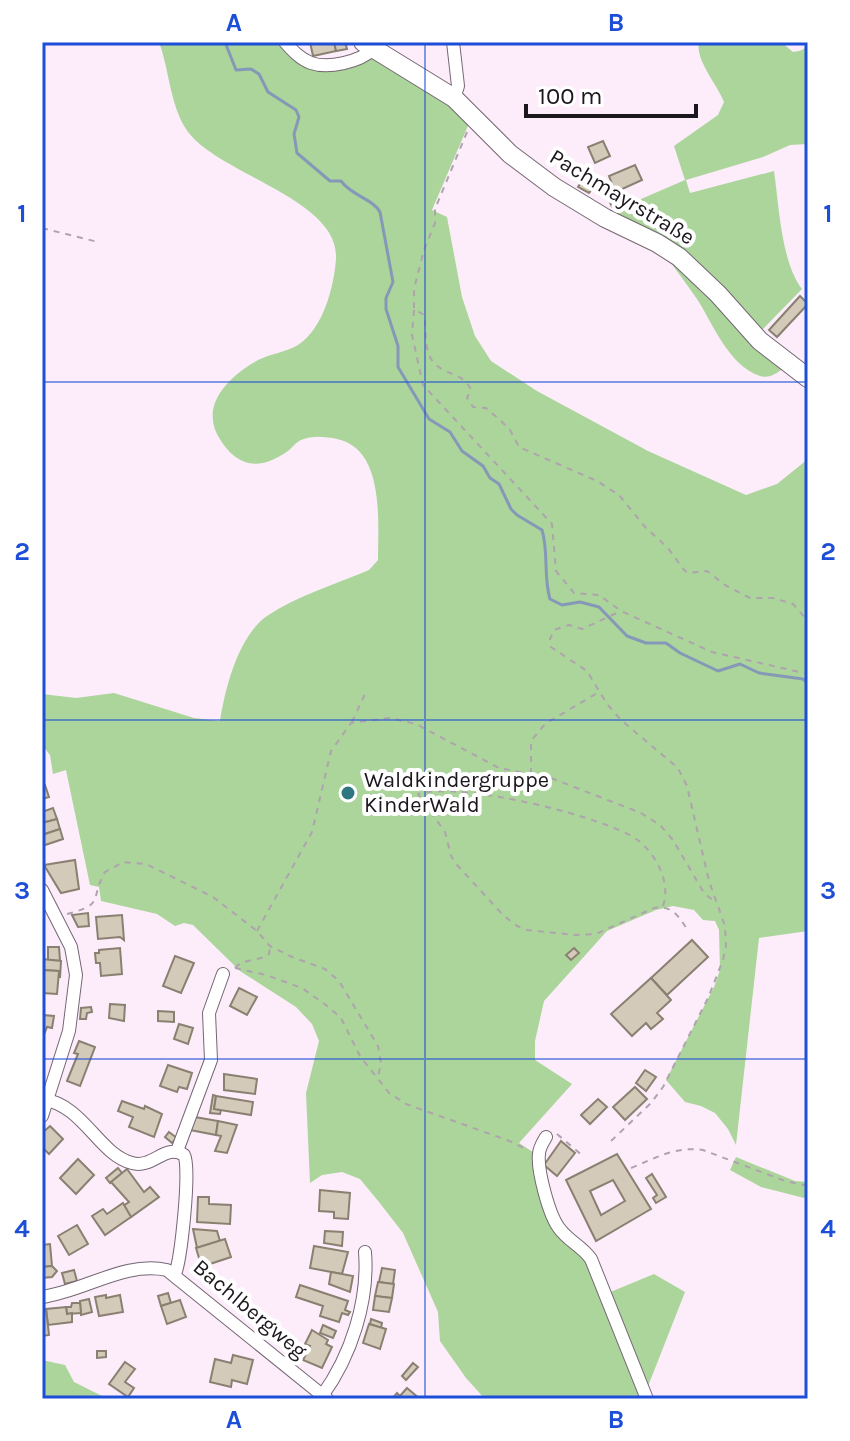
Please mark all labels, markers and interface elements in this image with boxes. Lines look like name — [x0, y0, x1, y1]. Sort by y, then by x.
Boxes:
text: A — [226, 7, 242, 38]
text: B — [608, 7, 624, 38]
scale bar — [526, 68, 696, 118]
text: 100 m — [538, 82, 603, 110]
street label: Pachmayrstraße — [545, 143, 699, 251]
text: 1 — [17, 198, 27, 229]
text: 1 — [823, 198, 833, 229]
text: 2 — [14, 536, 30, 567]
text: 2 — [820, 536, 836, 567]
place label: Waldkindergruppe KinderWald — [364, 767, 549, 818]
marker: Waldkindergruppe KinderWald — [339, 784, 357, 802]
text: 3 — [14, 875, 30, 906]
text: 3 — [820, 875, 836, 906]
text: 4 — [14, 1213, 30, 1244]
text: 4 — [820, 1213, 836, 1244]
street label: Bachlbergweg — [188, 1254, 313, 1365]
text: A — [226, 1404, 242, 1435]
text: B — [608, 1404, 624, 1435]

